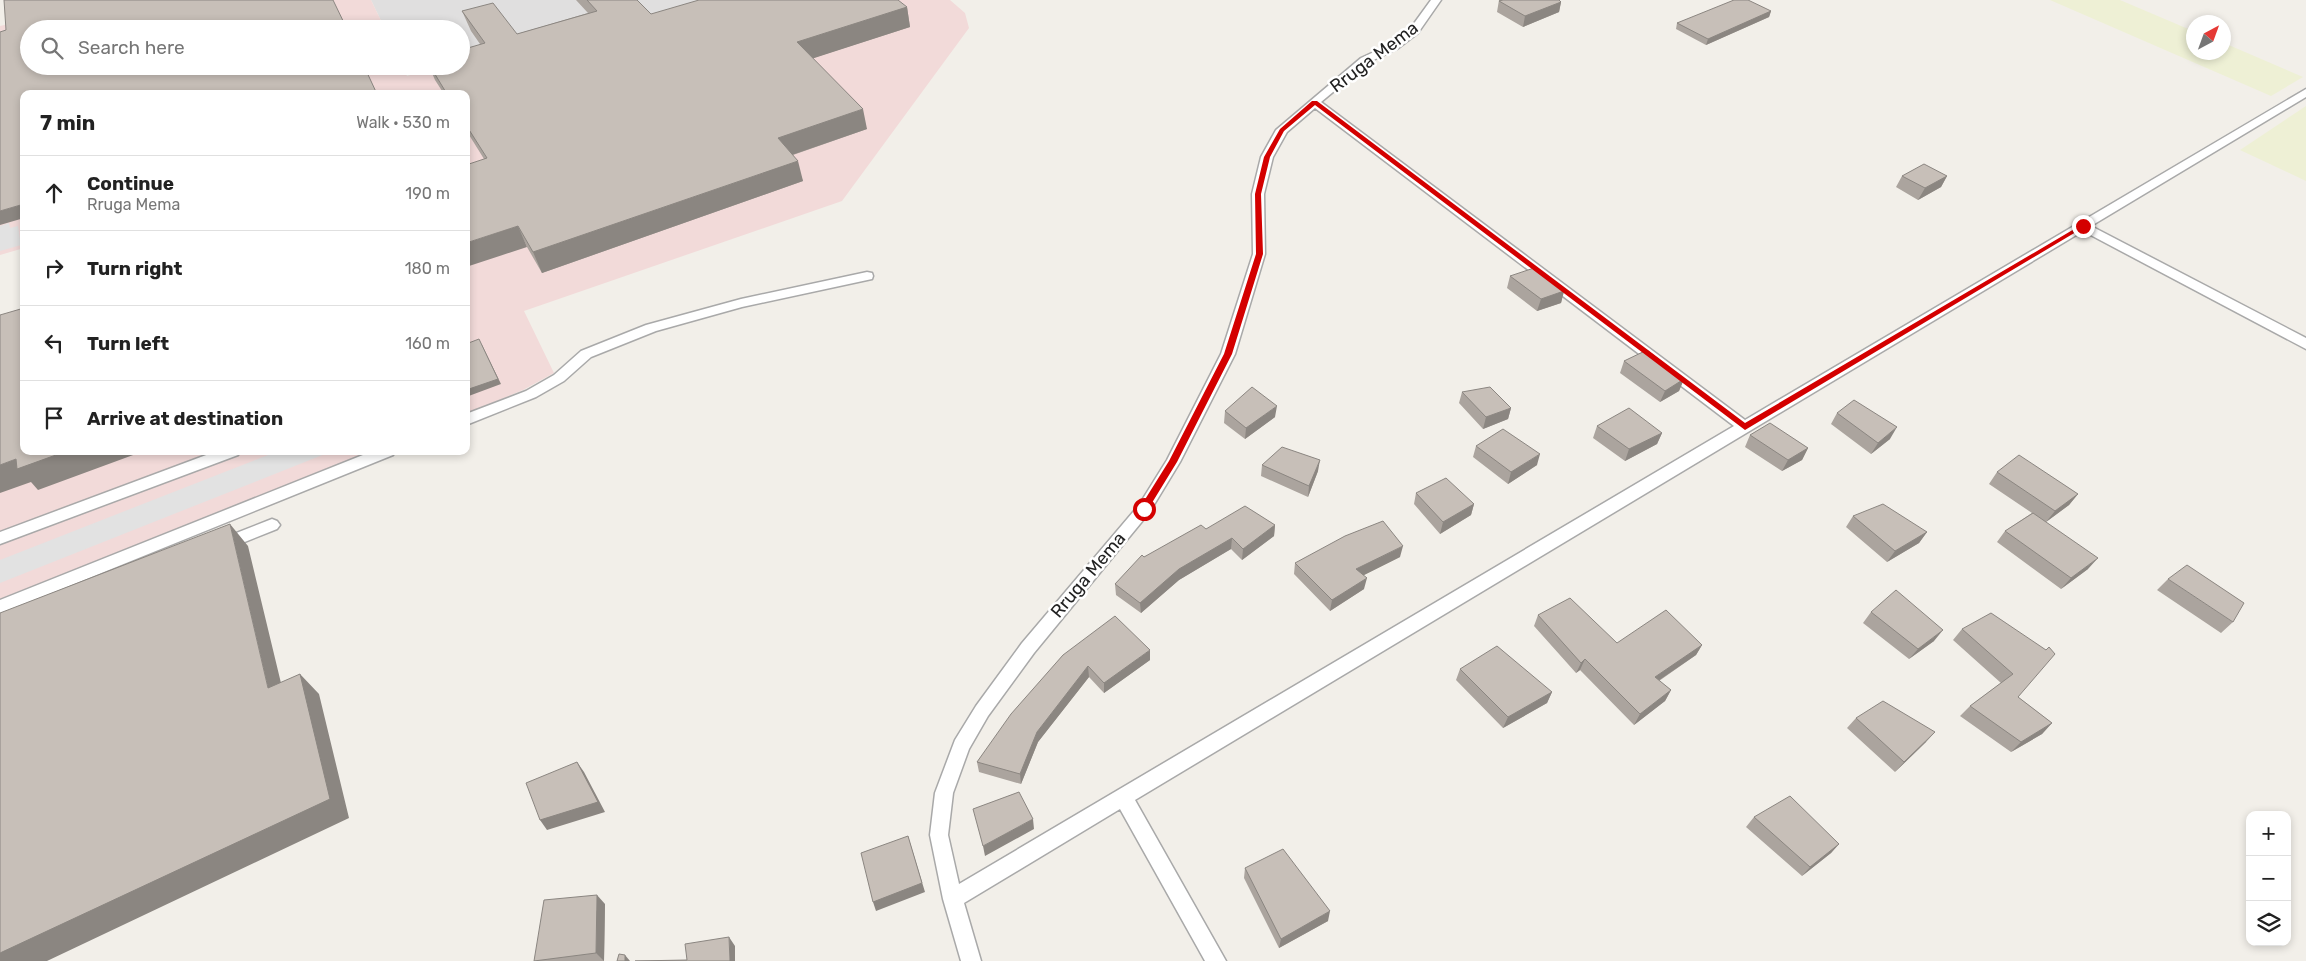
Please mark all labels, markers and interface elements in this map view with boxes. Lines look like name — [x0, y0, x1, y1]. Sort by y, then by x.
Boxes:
north arrow — [2186, 15, 2231, 60]
street label: Rruga Mema — [1326, 17, 1422, 97]
search box — [20, 20, 470, 75]
icon: search — [38, 34, 66, 62]
text: Search here — [78, 36, 185, 59]
text: 7 min — [40, 110, 95, 135]
text: Walk · 530 m — [356, 113, 450, 132]
text: Continue — [87, 172, 174, 195]
icon: ahead — [40, 179, 68, 207]
text: 190 m — [405, 184, 450, 203]
text: Rruga Mema — [87, 195, 180, 214]
route end — [2072, 215, 2095, 238]
icon: right — [40, 254, 68, 282]
text: Turn right — [87, 257, 182, 280]
text: 180 m — [405, 259, 450, 278]
icon: left — [40, 329, 68, 357]
text: Turn left — [87, 332, 169, 355]
text: 160 m — [405, 334, 450, 353]
icon: arrive — [40, 404, 68, 432]
text: Arrive at destination — [87, 407, 283, 430]
route start — [1133, 498, 1156, 521]
street label: Rruga Mema — [1046, 528, 1130, 622]
map controls — [2246, 811, 2291, 946]
button: + — [2246, 811, 2291, 856]
button: − — [2246, 856, 2291, 901]
button: layers — [2246, 901, 2291, 946]

